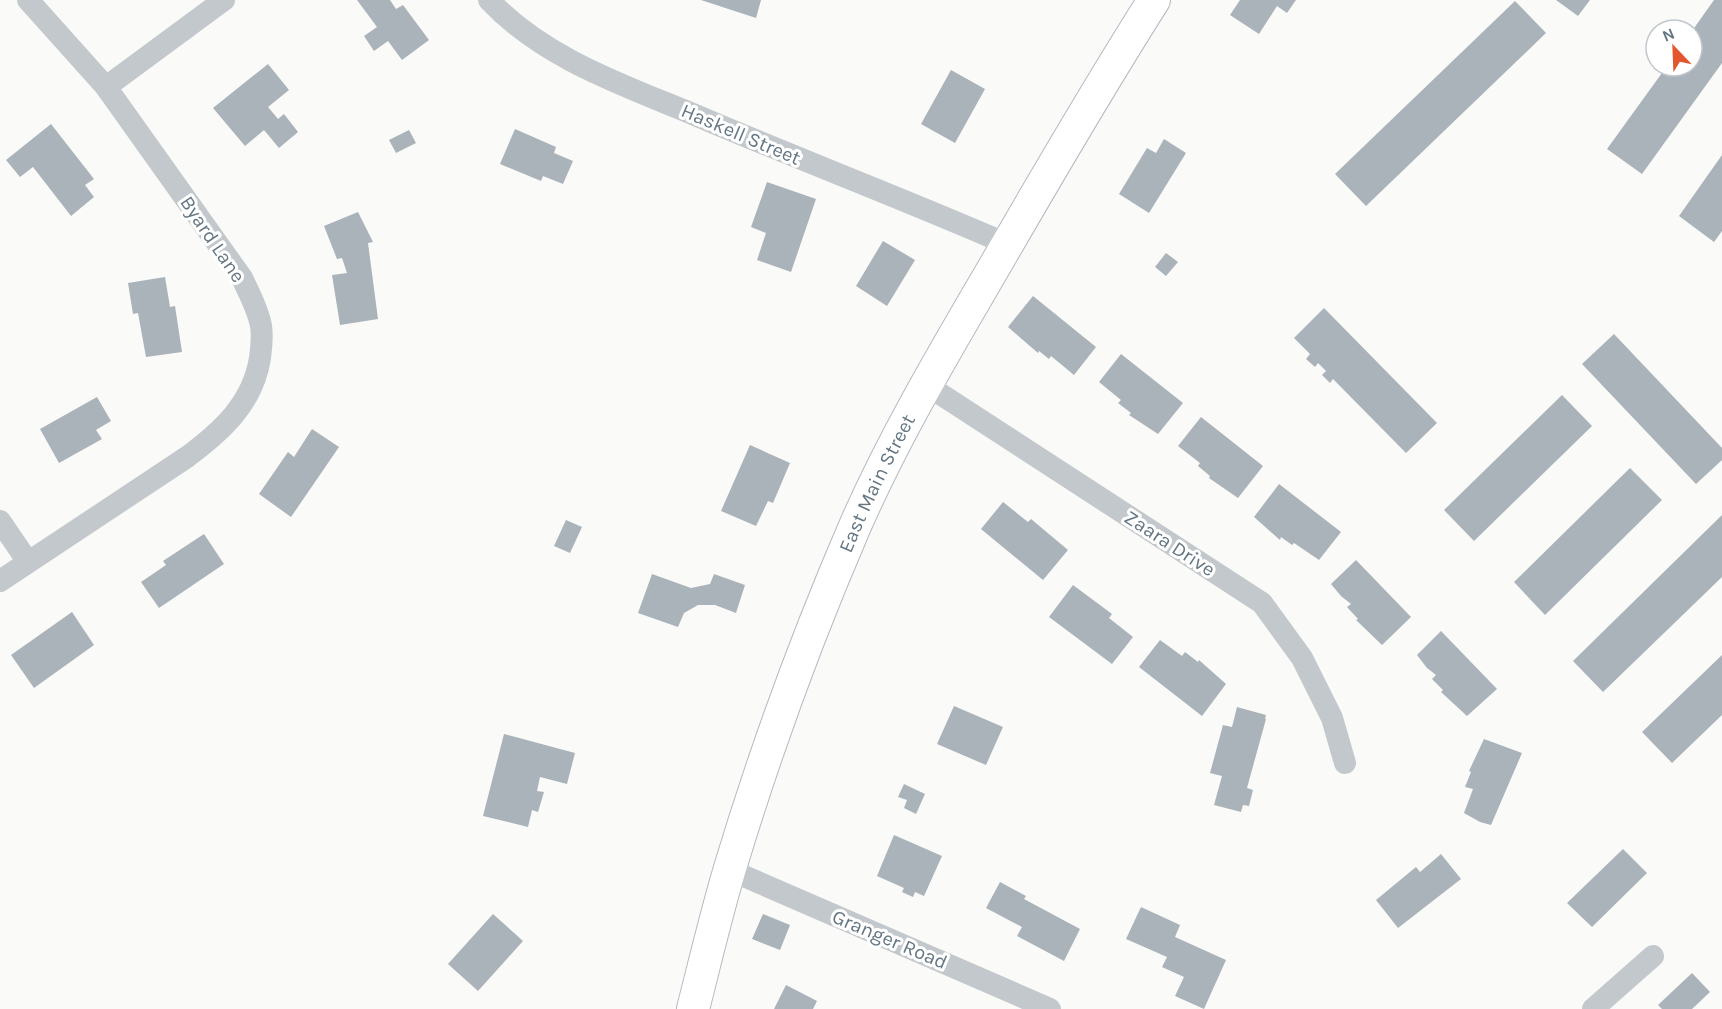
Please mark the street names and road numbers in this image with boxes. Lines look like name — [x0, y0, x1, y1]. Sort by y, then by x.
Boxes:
street label: Haskell Street — [678, 99, 804, 170]
street label: Byard Lane — [175, 192, 250, 287]
street label: East Main Street — [834, 410, 920, 556]
street label: Zaara Drive — [1120, 506, 1219, 581]
street label: Granger Road — [829, 905, 951, 974]

